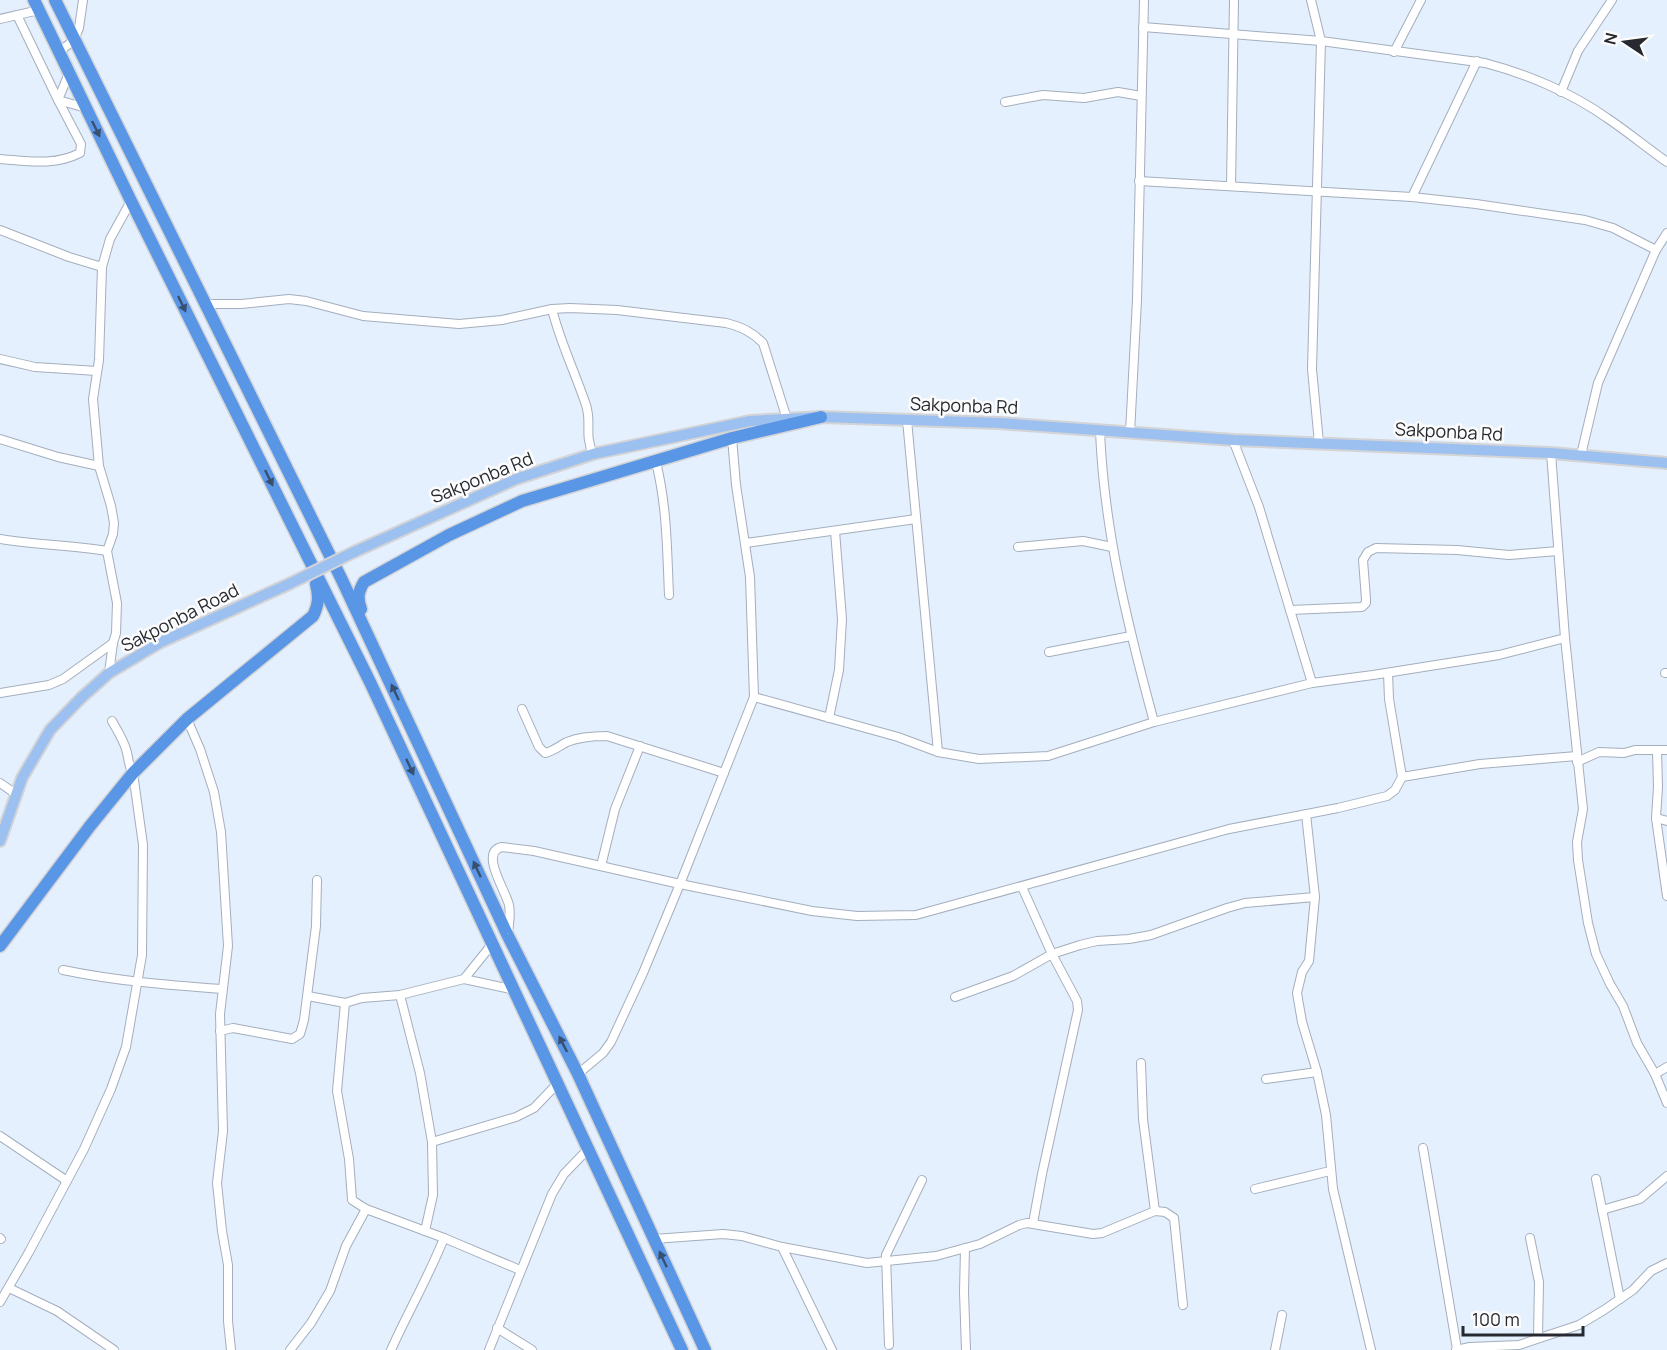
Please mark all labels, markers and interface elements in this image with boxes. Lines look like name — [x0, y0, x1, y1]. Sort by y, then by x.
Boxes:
north arrow — [1595, 12, 1655, 72]
text: N — [1598, 31, 1622, 47]
one-way arrow — [91, 120, 101, 137]
one-way arrow — [177, 295, 187, 312]
street label: Sakponba Rd — [910, 391, 1019, 419]
street label: Sakponba Rd — [1394, 416, 1504, 446]
street label: Sakponba Rd — [427, 446, 536, 508]
one-way arrow — [264, 470, 274, 487]
street label: Sakponba Road — [117, 577, 242, 657]
one-way arrow — [390, 684, 399, 701]
one-way arrow — [405, 758, 414, 775]
one-way arrow — [472, 860, 481, 877]
one-way arrow — [558, 1035, 568, 1053]
one-way arrow — [658, 1250, 667, 1267]
scale bar — [1463, 1299, 1583, 1337]
text: 100 m — [1472, 1307, 1520, 1331]

